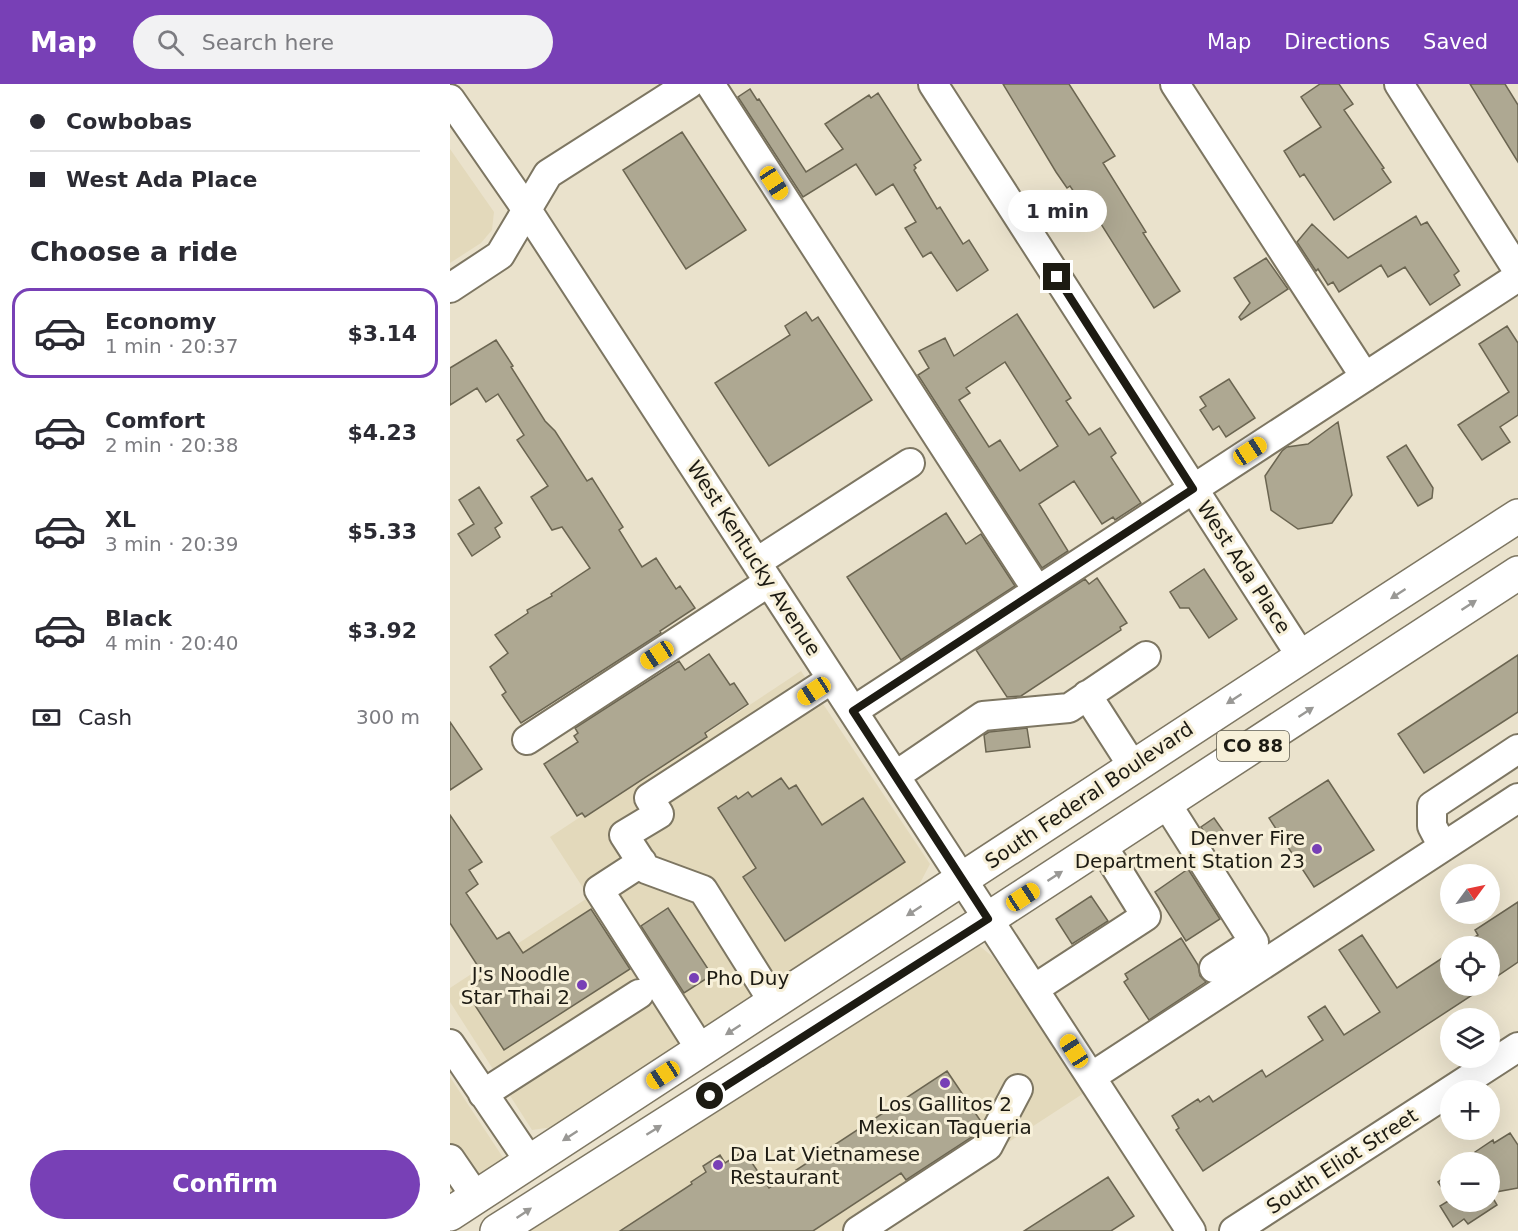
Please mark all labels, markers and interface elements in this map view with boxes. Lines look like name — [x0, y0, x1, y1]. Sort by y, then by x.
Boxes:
search box — [133, 15, 553, 69]
text: Map — [30, 26, 97, 59]
icon: search — [154, 26, 187, 59]
text: Search here — [202, 30, 334, 55]
text: Map — [1207, 30, 1251, 54]
text: Directions — [1284, 30, 1390, 54]
text: Saved — [1423, 30, 1488, 54]
text: Cowbobas — [66, 109, 192, 134]
car — [757, 163, 791, 203]
text: West Ada Place — [66, 167, 257, 192]
callout: 1 min — [1008, 190, 1106, 232]
text: 1 min — [1026, 199, 1089, 223]
text: Choose a ride — [30, 236, 238, 267]
route end — [1043, 263, 1070, 290]
icon: car — [33, 306, 87, 360]
text: Economy — [105, 309, 216, 334]
text: $3.14 — [347, 321, 417, 346]
text: 1 min · 20:37 — [105, 334, 239, 358]
icon: car — [33, 405, 87, 459]
text: Comfort — [105, 408, 205, 433]
text: $4.23 — [347, 420, 417, 445]
text: 2 min · 20:38 — [105, 433, 239, 457]
car — [1230, 434, 1270, 468]
street label: West Kentucky Avenue — [682, 456, 826, 660]
street label: West Ada Place — [1192, 496, 1296, 638]
icon: car — [33, 504, 87, 558]
text: XL — [105, 507, 136, 532]
text: $5.33 — [347, 519, 417, 544]
text: 3 min · 20:39 — [105, 532, 239, 556]
one-way arrow — [1390, 588, 1406, 599]
one-way arrow — [1461, 599, 1477, 610]
icon: car — [33, 603, 87, 657]
text: Black — [105, 606, 172, 631]
text: $3.92 — [347, 618, 417, 643]
text: 4 min · 20:40 — [105, 631, 239, 655]
car — [637, 638, 677, 672]
car — [794, 674, 834, 708]
one-way arrow — [1226, 694, 1242, 705]
icon: cash — [30, 701, 63, 734]
text: Cash — [78, 705, 132, 730]
text: 300 m — [356, 705, 420, 729]
one-way arrow — [1298, 706, 1314, 717]
street label: South Federal Boulevard — [980, 716, 1198, 874]
road number: CO 88 — [1217, 731, 1289, 761]
place label: Denver Fire Department Station 23 — [1075, 826, 1305, 873]
marker: Denver Fire Department Station 23 — [1310, 842, 1324, 856]
north arrow — [1440, 864, 1500, 924]
map controls — [1440, 864, 1500, 1212]
one-way arrow — [1047, 870, 1063, 881]
car — [1003, 880, 1043, 914]
one-way arrow — [906, 905, 922, 916]
button: locate — [1440, 936, 1500, 996]
place label: J's Noodle Star Thai 2 — [461, 962, 570, 1009]
place label: Pho Duy — [706, 966, 789, 990]
marker: Pho Duy — [687, 971, 701, 985]
marker: J's Noodle Star Thai 2 — [575, 978, 589, 992]
button: layers — [1440, 1008, 1500, 1068]
one-way arrow — [725, 1024, 741, 1035]
car — [1057, 1031, 1091, 1071]
car — [643, 1058, 683, 1092]
marker: Los Gallitos 2 Mexican Taqueria — [938, 1076, 952, 1090]
button: + — [1440, 1080, 1500, 1140]
route start — [696, 1082, 723, 1109]
place label: Los Gallitos 2 Mexican Taqueria — [858, 1092, 1032, 1139]
street label: South Eliot Street — [1262, 1103, 1422, 1219]
one-way arrow — [646, 1125, 662, 1136]
one-way arrow — [562, 1130, 578, 1141]
place label: Da Lat Vietnamese Restaurant — [730, 1142, 920, 1189]
button: Confirm — [30, 1150, 420, 1219]
button: − — [1440, 1152, 1500, 1212]
marker: Da Lat Vietnamese Restaurant — [711, 1158, 725, 1172]
one-way arrow — [516, 1207, 532, 1219]

